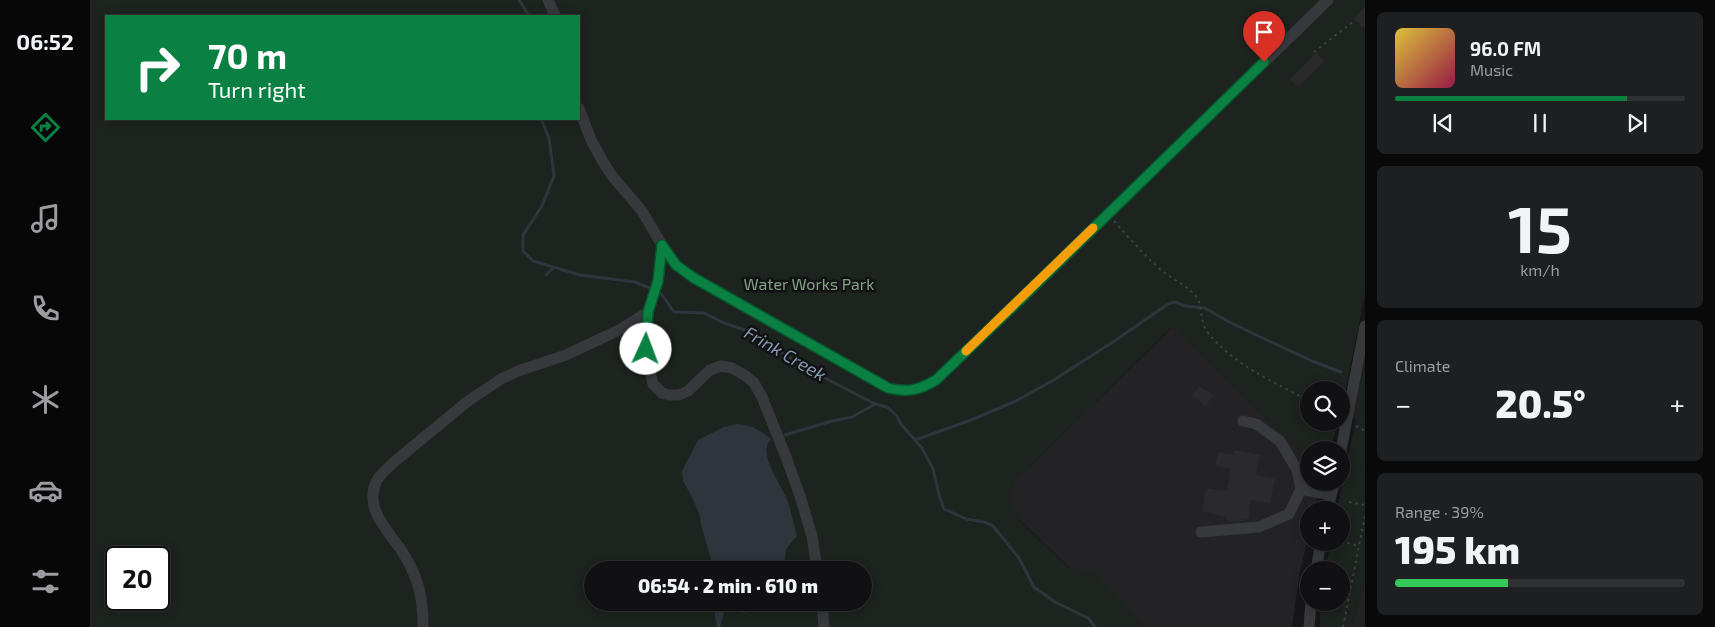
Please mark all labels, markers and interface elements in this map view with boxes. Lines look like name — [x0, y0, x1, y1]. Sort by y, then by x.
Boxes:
pin — [1243, 11, 1285, 62]
icon: arrive — [1250, 18, 1278, 46]
text: 06:52 — [16, 28, 74, 54]
text: 70 m — [208, 34, 287, 76]
icon: right — [125, 35, 190, 100]
text: 96.0 FM — [1470, 37, 1541, 60]
text: Music — [1470, 60, 1513, 79]
text: Turn right — [208, 76, 306, 102]
icon: previous — [1429, 109, 1457, 137]
icon: pause — [1526, 109, 1554, 137]
icon: next — [1623, 109, 1651, 137]
icon: directions — [28, 110, 63, 145]
text: 15 — [1508, 188, 1572, 266]
icon: music — [28, 201, 63, 236]
text: km/h — [1520, 260, 1560, 279]
park label: Water Works Park — [744, 274, 874, 293]
icon: phone — [28, 291, 63, 326]
water label: Frink Creek — [741, 321, 830, 385]
position arrow — [619, 322, 671, 374]
text: Climate — [1395, 356, 1450, 375]
text: 20.5° — [1495, 380, 1586, 426]
map controls — [1300, 381, 1350, 611]
button: search — [1300, 381, 1350, 431]
icon: climate — [28, 382, 63, 417]
text: − — [1395, 387, 1411, 421]
text: + — [1670, 387, 1685, 421]
button: layers — [1300, 441, 1350, 491]
icon: car — [28, 473, 63, 508]
button: + — [1300, 501, 1350, 551]
text: Range · 39% — [1395, 502, 1484, 521]
text: 195 km — [1395, 526, 1520, 572]
speed limit sign: 20 — [105, 546, 170, 611]
button: − — [1300, 561, 1350, 611]
icon: filters — [28, 564, 63, 599]
text: 06:54 · 2 min · 610 m — [638, 574, 818, 597]

